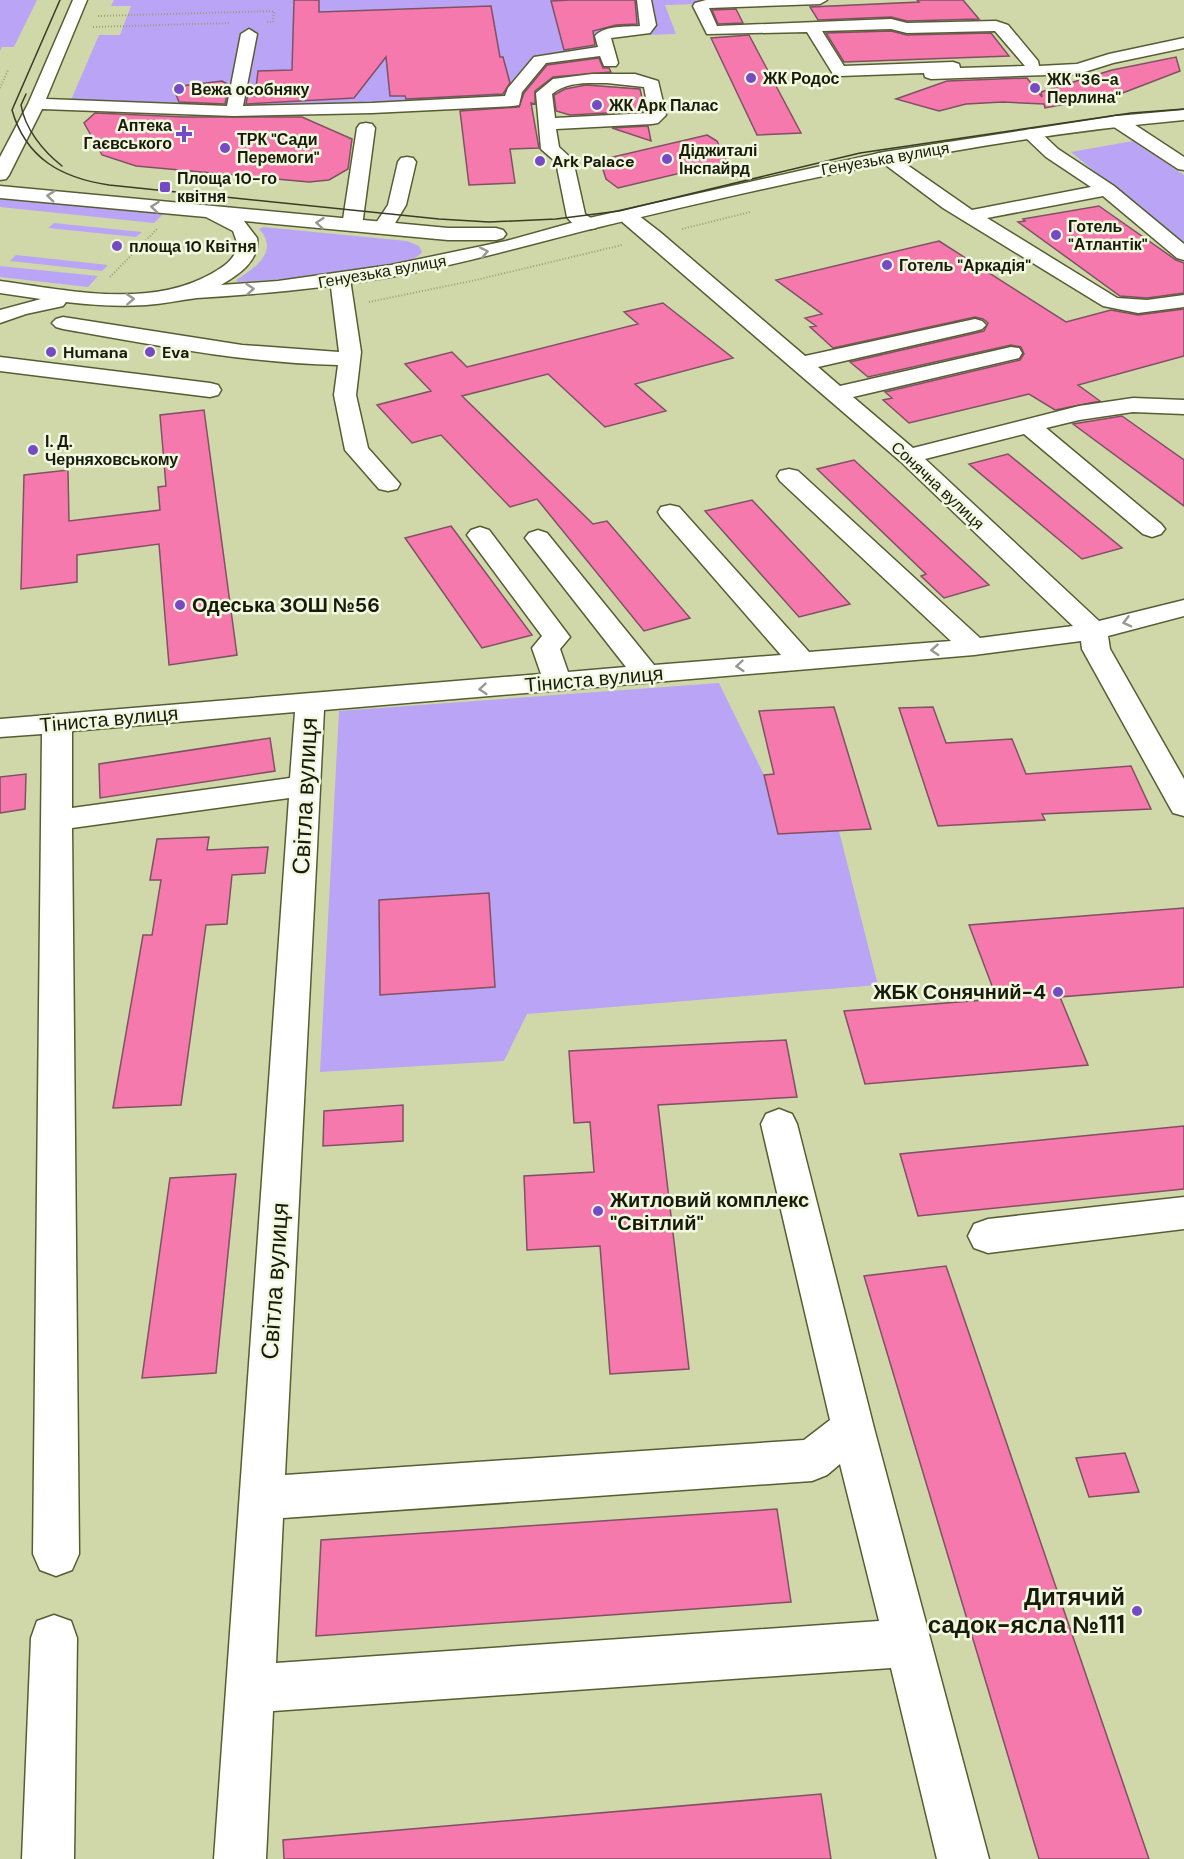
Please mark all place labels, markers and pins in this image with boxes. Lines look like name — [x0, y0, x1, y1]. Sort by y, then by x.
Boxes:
place label: ЖК Родос — [762, 68, 840, 89]
place label: ЖК "36-а Перлина" — [1046, 69, 1121, 108]
marker: ЖК Родос — [744, 71, 758, 85]
place label: Вежа особняку — [191, 79, 310, 100]
marker: ЖК "36-а Перлина" — [1028, 81, 1042, 95]
marker: Вежа особняку — [172, 82, 186, 96]
place label: ЖК Арк Палас — [608, 95, 719, 116]
marker: ЖК Арк Палас — [590, 98, 604, 112]
place label: Аптека Гаєвського — [83, 115, 172, 154]
marker: Аптека Гаєвського — [177, 127, 191, 141]
place label: ТРК "Сади Перемоги" — [237, 129, 320, 168]
place label: Діджиталі Інспайрд — [679, 140, 758, 179]
marker: ТРК "Сади Перемоги" — [218, 141, 232, 155]
place label: Ark Palace — [552, 151, 635, 172]
marker: Діджиталі Інспайрд — [660, 152, 674, 166]
marker: Ark Palace — [533, 154, 547, 168]
place label: Площа 10-го квітня — [177, 168, 277, 207]
marker: Площа 10-го квітня — [158, 180, 172, 194]
place label: Готель "Атлантік" — [1068, 216, 1148, 255]
marker: Готель "Атлантік" — [1049, 228, 1063, 242]
place label: площа 10 Квітня — [129, 236, 256, 257]
marker: площа 10 Квітня — [110, 239, 124, 253]
place label: Готель "Аркадія" — [899, 255, 1031, 276]
marker: Готель "Аркадія" — [880, 258, 894, 272]
place label: Humana — [63, 342, 128, 363]
place label: Eva — [162, 342, 189, 363]
marker: Humana — [44, 345, 58, 359]
marker: Eva — [143, 345, 157, 359]
place label: І. Д. Черняховському — [45, 431, 178, 470]
marker: І. Д. Черняховському — [26, 443, 40, 457]
place label: Одеська ЗОШ №56 — [192, 592, 380, 618]
marker: Одеська ЗОШ №56 — [173, 598, 187, 612]
place label: ЖБК Сонячний-4 — [872, 979, 1046, 1005]
marker: ЖБК Сонячний-4 — [1051, 985, 1065, 999]
place label: Житловий комплекс "Світлий" — [609, 1187, 809, 1236]
marker: Житловий комплекс "Світлий" — [591, 1204, 605, 1218]
place label: Дитячий садок-ясла №111 — [928, 1581, 1125, 1640]
marker: Дитячий садок-ясла №111 — [1130, 1604, 1144, 1618]

